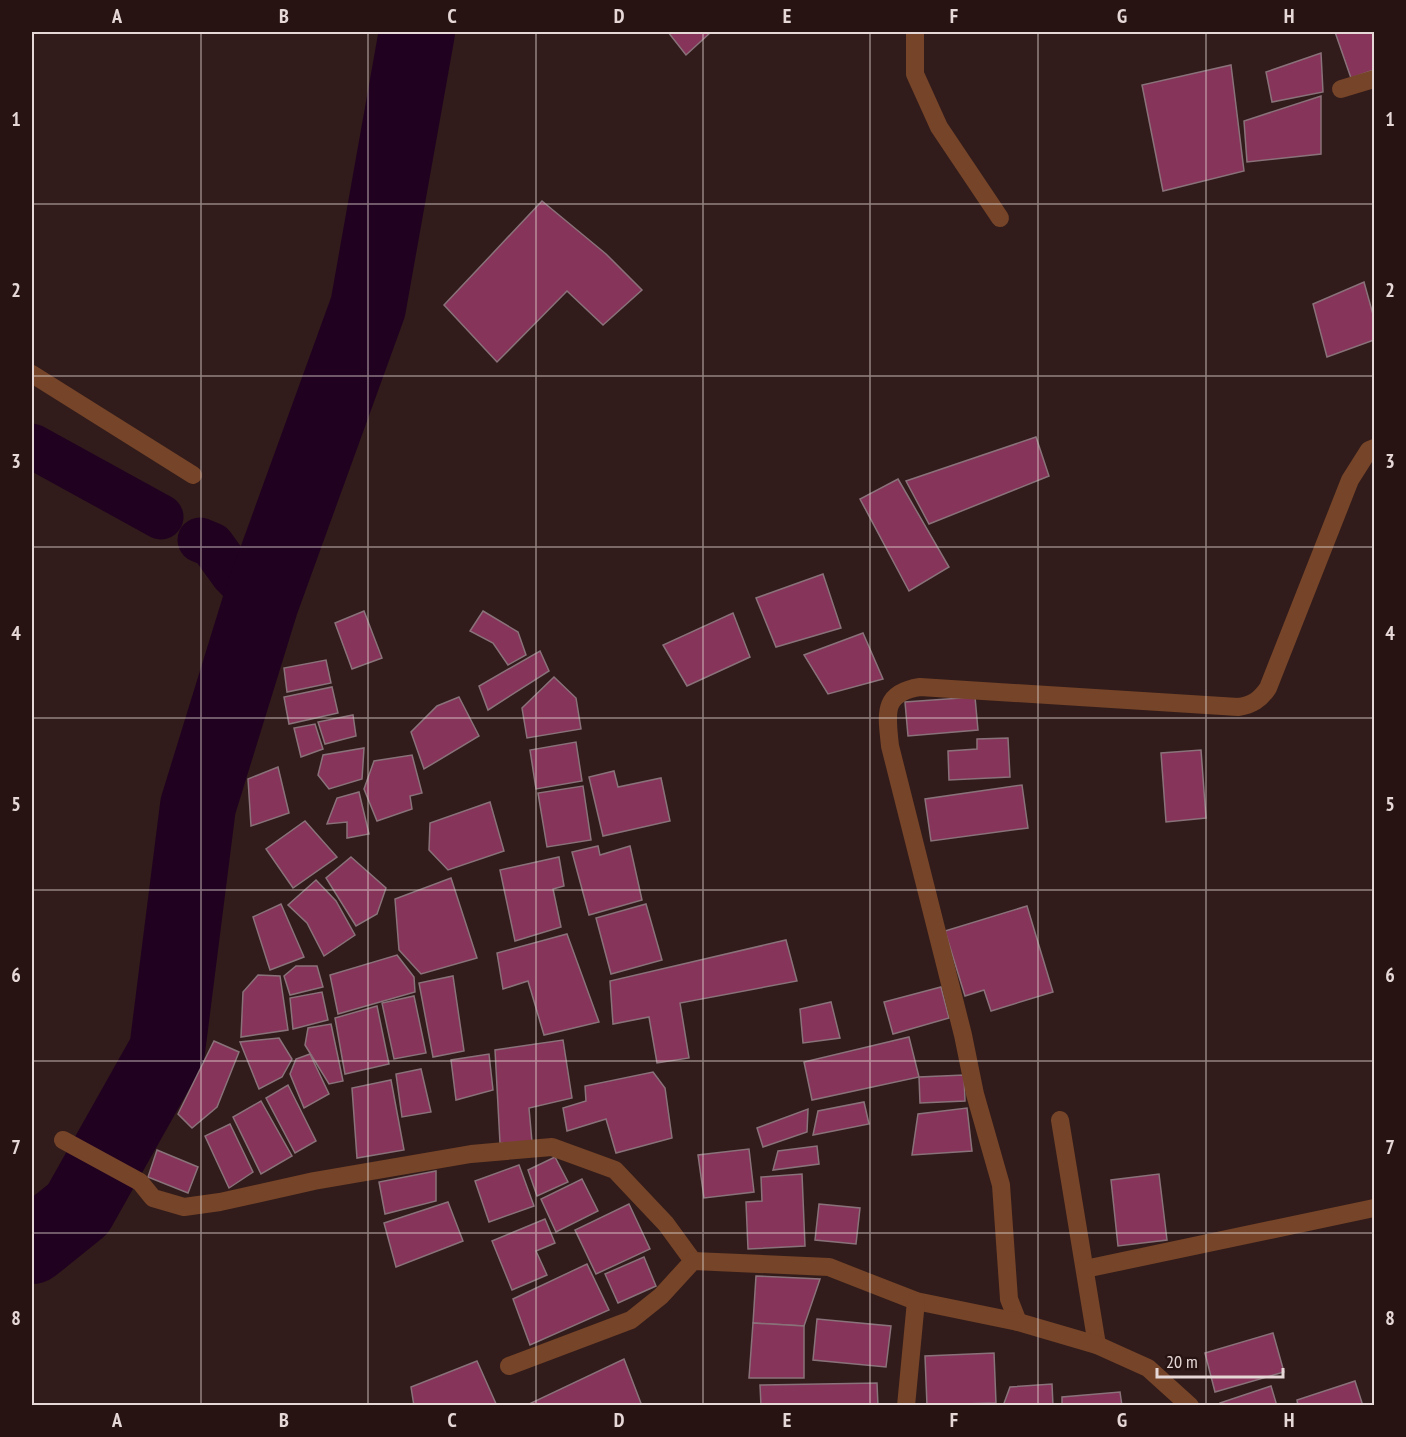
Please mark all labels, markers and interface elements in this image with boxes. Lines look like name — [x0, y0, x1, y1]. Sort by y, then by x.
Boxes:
text: A — [111, 3, 123, 29]
text: B — [279, 3, 289, 29]
text: C — [447, 3, 457, 29]
text: D — [614, 3, 625, 29]
text: E — [783, 3, 791, 29]
text: F — [950, 3, 958, 29]
text: G — [1117, 3, 1127, 29]
text: H — [1284, 3, 1294, 29]
text: 1 — [11, 106, 21, 132]
text: 1 — [1385, 106, 1395, 132]
text: 2 — [11, 277, 21, 303]
text: 2 — [1385, 277, 1395, 303]
text: 3 — [11, 448, 21, 474]
text: 3 — [1385, 448, 1395, 474]
text: 4 — [11, 620, 21, 646]
text: 4 — [1385, 620, 1395, 646]
text: 5 — [11, 791, 21, 817]
text: 5 — [1385, 791, 1395, 817]
text: 6 — [11, 962, 21, 988]
text: 6 — [1385, 962, 1395, 988]
text: 7 — [11, 1134, 21, 1160]
text: 7 — [1385, 1134, 1395, 1160]
text: 8 — [11, 1305, 21, 1331]
text: 8 — [1385, 1305, 1395, 1331]
scale bar — [1157, 1341, 1283, 1379]
text: 20 m — [1166, 1350, 1198, 1373]
text: A — [111, 1407, 123, 1433]
text: B — [279, 1407, 289, 1433]
text: C — [447, 1407, 457, 1433]
text: D — [614, 1407, 625, 1433]
text: E — [783, 1407, 791, 1433]
text: F — [950, 1407, 958, 1433]
text: G — [1117, 1407, 1127, 1433]
text: H — [1284, 1407, 1294, 1433]

